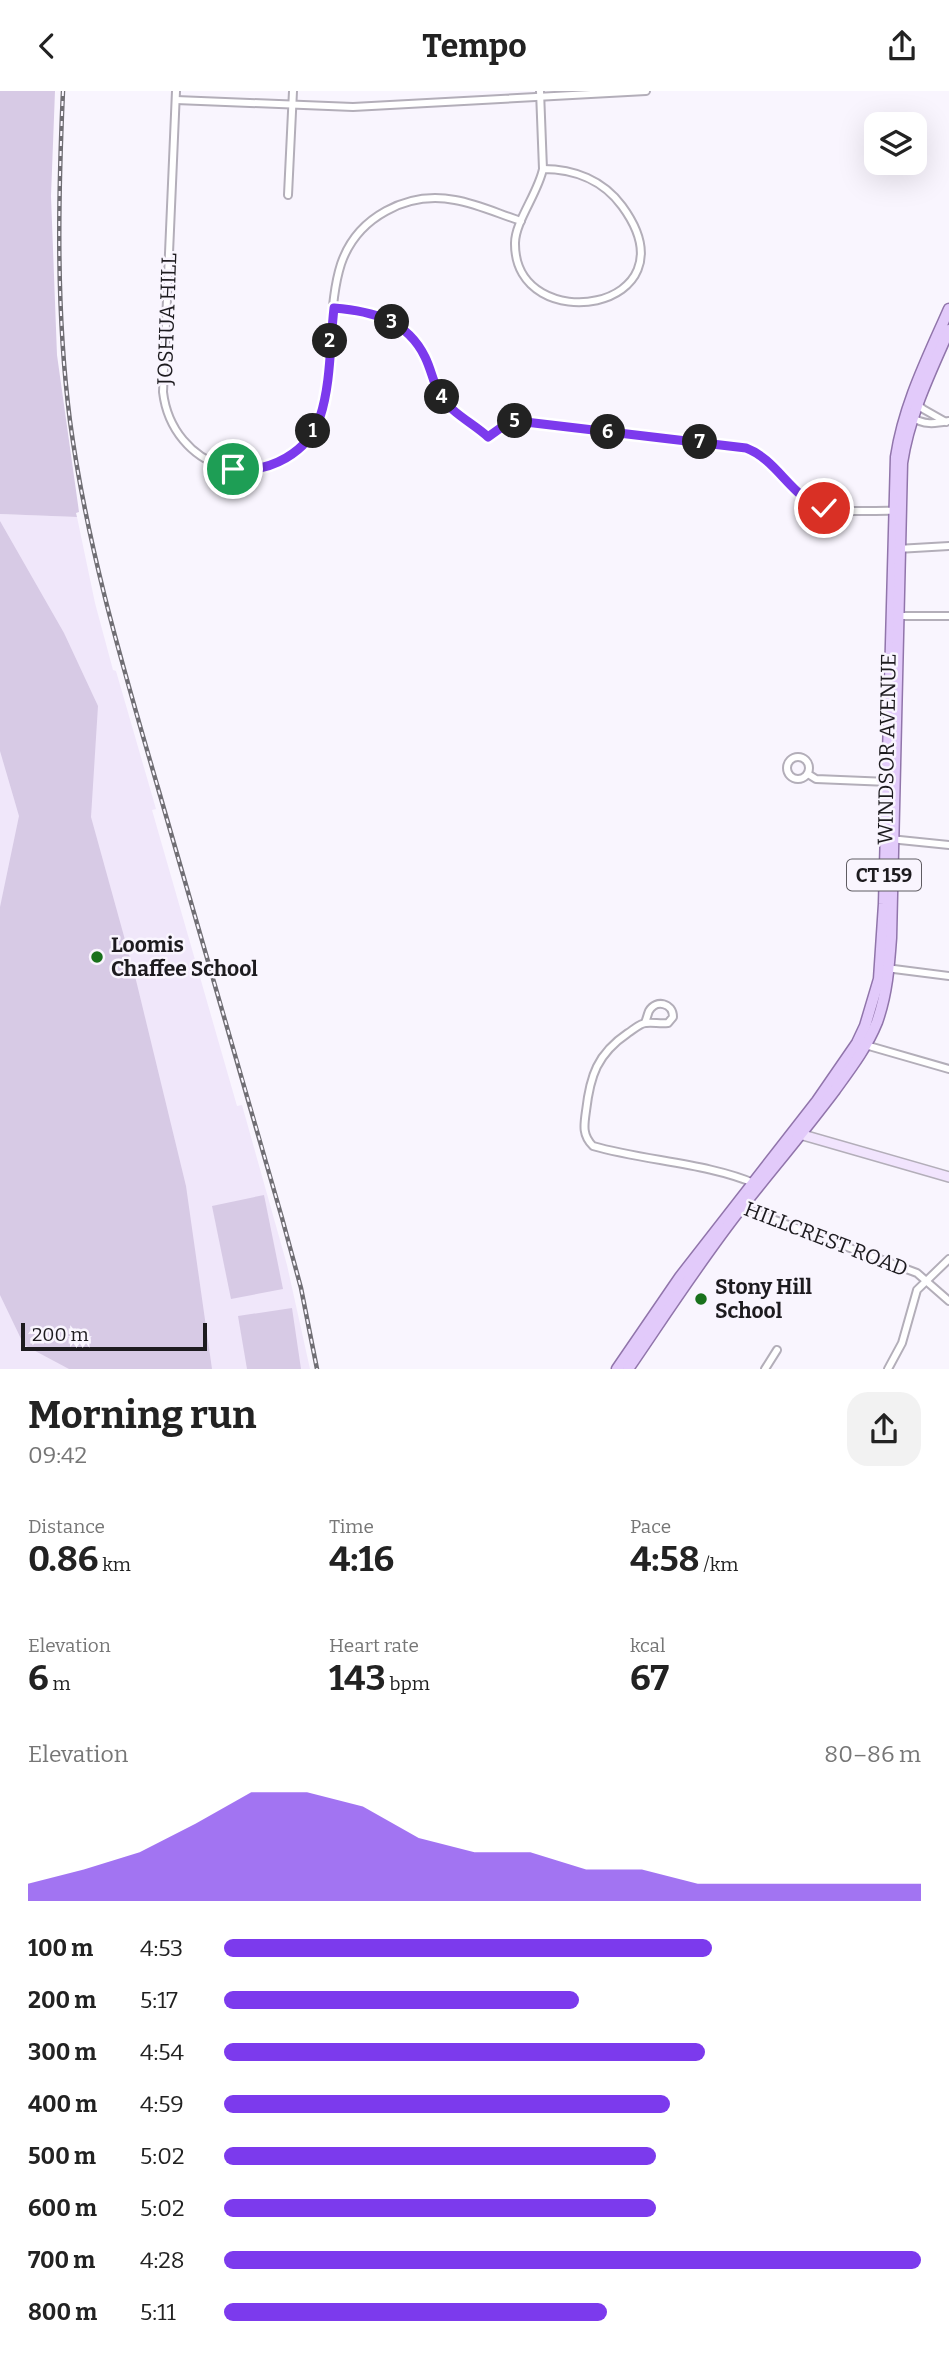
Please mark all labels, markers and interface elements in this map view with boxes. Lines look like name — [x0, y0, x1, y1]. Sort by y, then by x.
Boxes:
icon: back — [28, 27, 66, 65]
text: Tempo — [422, 27, 527, 65]
icon: share — [883, 27, 921, 65]
map controls — [864, 112, 927, 175]
button: layers — [864, 112, 927, 175]
street label: JOSHUA HILL — [152, 252, 182, 387]
pin: 3 — [374, 305, 410, 339]
text: 3 — [386, 310, 397, 333]
pin: 2 — [312, 323, 348, 359]
text: 2 — [324, 329, 335, 352]
pin: 4 — [424, 379, 460, 415]
text: 4 — [436, 385, 447, 408]
pin: 5 — [498, 403, 532, 439]
text: 5 — [509, 409, 520, 432]
pin: 1 — [296, 413, 330, 449]
pin: 6 — [590, 415, 626, 449]
text: 1 — [308, 419, 317, 442]
text: 6 — [602, 420, 613, 443]
pin: 7 — [682, 425, 718, 459]
text: 7 — [694, 430, 705, 453]
pin — [203, 439, 263, 499]
icon: arrive — [214, 450, 252, 488]
pin — [794, 478, 854, 538]
icon: check — [805, 489, 843, 527]
street label: WINDSOR AVENUE — [872, 653, 902, 845]
road number: CT 159 — [847, 859, 921, 891]
place label: Loomis Chaffee School — [111, 932, 258, 982]
marker: Loomis Chaffee School — [89, 949, 105, 965]
street label: HILLCREST ROAD — [740, 1196, 912, 1282]
place label: Stony Hill School — [715, 1274, 813, 1324]
marker: Stony Hill School — [693, 1291, 709, 1307]
scale bar — [21, 1320, 206, 1352]
text: 200 m — [32, 1323, 89, 1346]
text: Morning run — [28, 1392, 256, 1438]
button: share — [847, 1392, 921, 1466]
text: 09:42 — [28, 1441, 87, 1469]
text: Distance — [28, 1515, 105, 1538]
text: Time — [329, 1515, 374, 1538]
text: Pace — [630, 1515, 671, 1538]
text: 0.86 — [28, 1538, 99, 1580]
text: 4:16 — [329, 1538, 394, 1580]
text: 4:58 — [630, 1538, 700, 1580]
text: km — [99, 1553, 131, 1576]
text: /km — [700, 1553, 738, 1576]
text: Elevation — [28, 1634, 111, 1657]
text: Heart rate — [329, 1634, 419, 1657]
text: kcal — [630, 1634, 665, 1657]
text: 6 — [28, 1657, 49, 1699]
text: 143 — [329, 1657, 386, 1699]
text: 67 — [630, 1657, 669, 1699]
text: m — [49, 1672, 71, 1695]
text: bpm — [386, 1672, 430, 1695]
text: Elevation — [28, 1740, 128, 1768]
text: 80–86 m — [824, 1740, 921, 1768]
text: 100 m — [28, 1934, 93, 1962]
text: 4:53 — [140, 1934, 183, 1962]
text: 200 m — [28, 1986, 96, 2014]
text: 5:17 — [140, 1986, 178, 2014]
text: 300 m — [28, 2038, 97, 2066]
text: 4:54 — [140, 2038, 184, 2066]
text: 400 m — [28, 2090, 97, 2118]
text: 4:59 — [140, 2090, 184, 2118]
text: 500 m — [28, 2142, 96, 2170]
text: 5:02 — [140, 2142, 184, 2170]
text: 600 m — [28, 2194, 97, 2222]
text: 5:02 — [140, 2194, 184, 2222]
text: 700 m — [28, 2246, 95, 2274]
text: 4:28 — [140, 2246, 185, 2274]
text: 800 m — [28, 2298, 97, 2326]
text: 5:11 — [140, 2298, 176, 2326]

